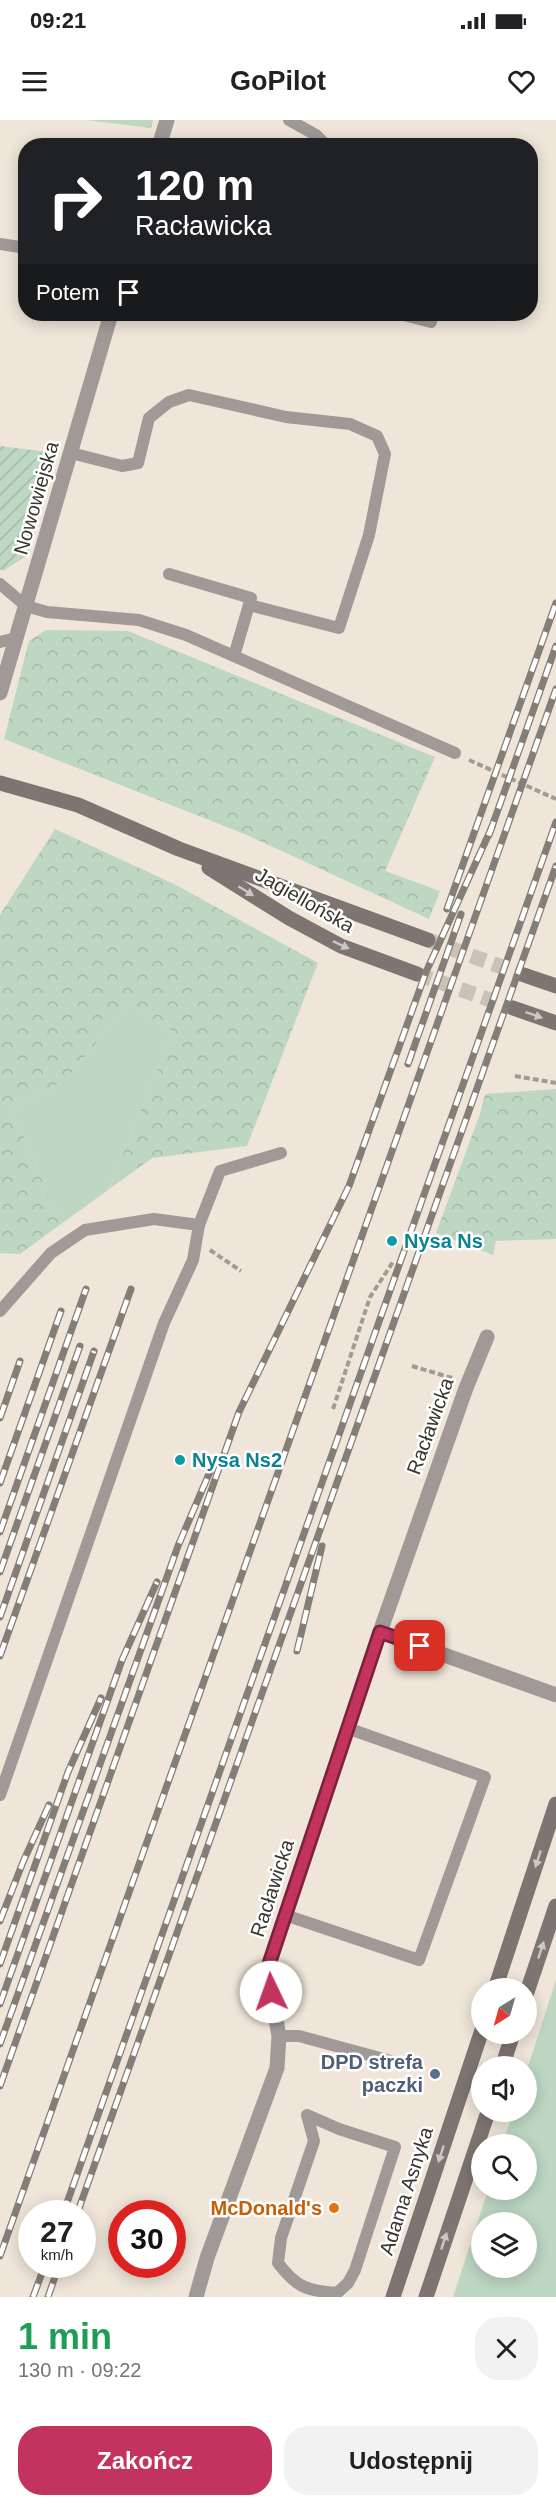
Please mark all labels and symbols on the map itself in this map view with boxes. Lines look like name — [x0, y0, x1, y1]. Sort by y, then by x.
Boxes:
street label: Nowowiejska — [9, 438, 63, 557]
street label: Jagiellońska — [252, 863, 359, 937]
one-way arrow — [238, 885, 254, 896]
one-way arrow — [332, 940, 349, 949]
one-way arrow — [526, 1011, 544, 1021]
place label: Nysa Ns — [404, 1230, 483, 1252]
marker: Nysa Ns — [385, 1234, 399, 1248]
street label: Racławicka — [402, 1374, 458, 1477]
place label: Nysa Ns2 — [192, 1449, 282, 1471]
marker: Nysa Ns2 — [173, 1453, 187, 1467]
pin — [394, 1620, 445, 1671]
street label: Racławicka — [246, 1836, 298, 1940]
one-way arrow — [532, 1850, 542, 1868]
one-way arrow — [537, 1941, 547, 1959]
position arrow — [239, 1960, 303, 2024]
north arrow — [471, 1978, 537, 2044]
place label: DPD strefa paczki — [321, 2051, 424, 2096]
marker: DPD strefa paczki — [428, 2067, 442, 2081]
street label: Adama Asnyka — [375, 2123, 437, 2258]
one-way arrow — [435, 2145, 445, 2163]
place label: McDonald's — [211, 2197, 322, 2219]
speed limit sign: 30 — [108, 2200, 186, 2278]
marker: McDonald's — [327, 2201, 341, 2215]
one-way arrow — [440, 2232, 450, 2250]

